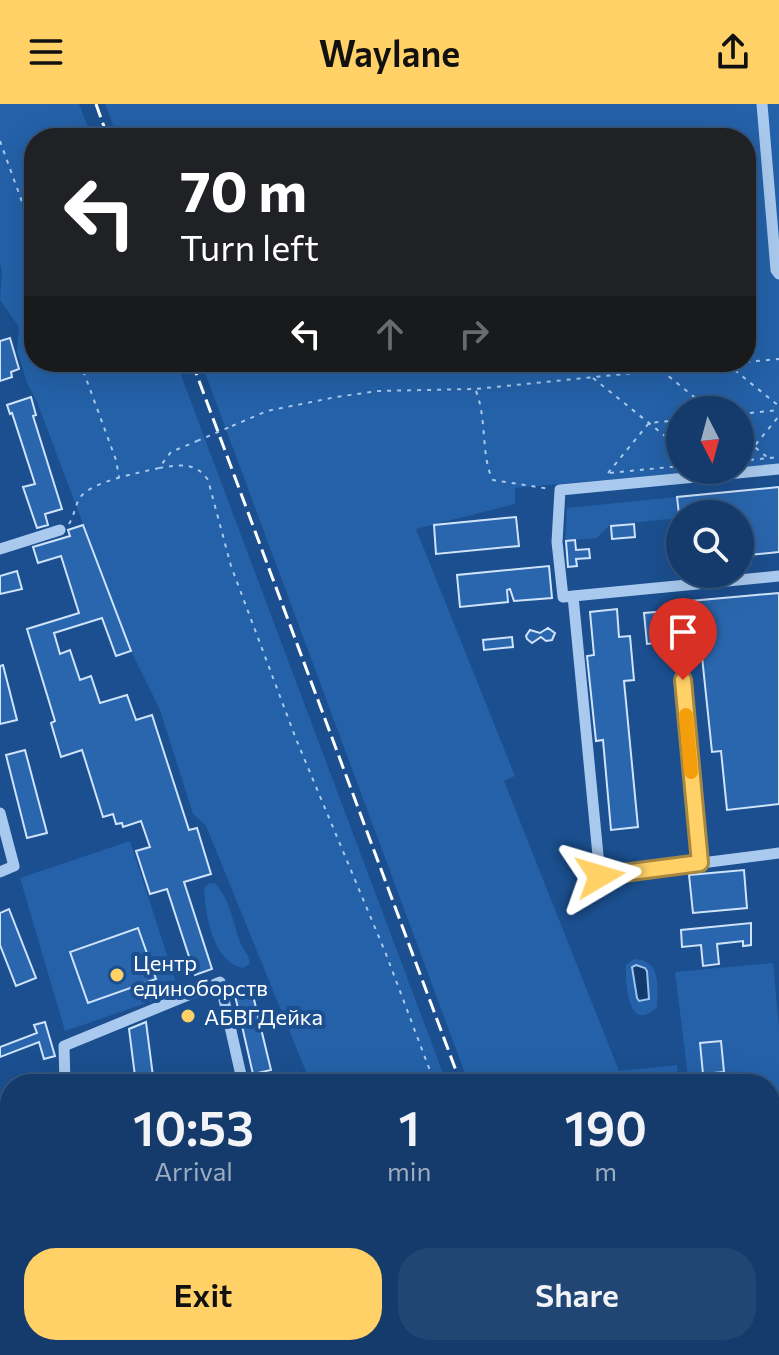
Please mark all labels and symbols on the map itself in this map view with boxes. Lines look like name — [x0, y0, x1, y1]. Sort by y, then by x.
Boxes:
north arrow — [666, 396, 754, 484]
pin — [649, 598, 717, 680]
position arrow — [558, 834, 642, 918]
place label: Центр единоборств — [133, 949, 268, 1001]
marker: Центр единоборств — [108, 966, 126, 984]
place label: АБВГДейка — [204, 1003, 323, 1030]
marker: АБВГДейка — [179, 1007, 197, 1025]

